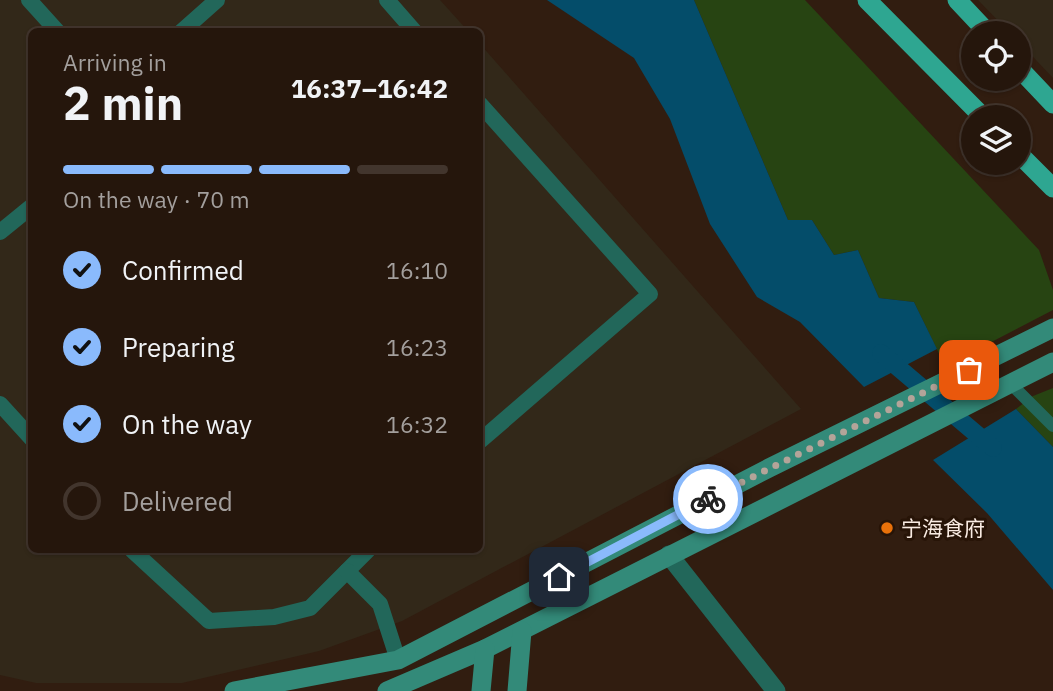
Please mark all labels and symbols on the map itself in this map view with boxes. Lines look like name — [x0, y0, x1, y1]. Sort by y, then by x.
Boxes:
pin — [939, 340, 999, 400]
courier — [673, 464, 743, 534]
place label: 宁海食府 — [901, 514, 985, 542]
marker: 宁海食府 — [879, 520, 895, 536]
pin — [529, 547, 589, 607]

